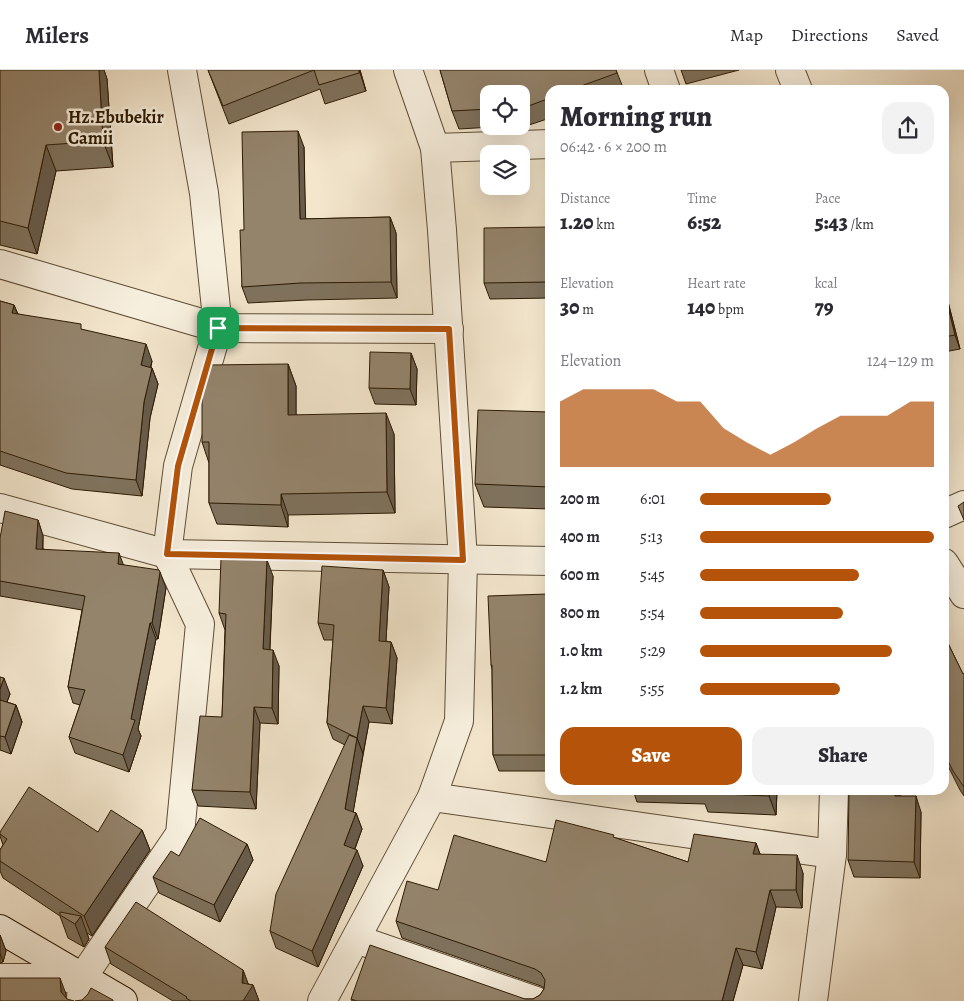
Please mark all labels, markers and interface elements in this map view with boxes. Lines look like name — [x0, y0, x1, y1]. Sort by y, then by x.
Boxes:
text: Milers — [25, 19, 89, 51]
text: Map — [730, 23, 763, 47]
text: Directions — [791, 23, 868, 47]
text: Saved — [896, 23, 939, 47]
map controls — [480, 85, 530, 195]
button: locate — [480, 85, 530, 135]
text: Morning run — [560, 98, 712, 136]
button: share — [882, 102, 934, 154]
place label: Hz.Ebubekir Camii — [68, 105, 165, 150]
marker: Hz.Ebubekir Camii — [52, 121, 64, 133]
text: 06:42 · 6 × 200 m — [560, 136, 667, 158]
button: layers — [480, 145, 530, 195]
text: Distance — [560, 189, 610, 208]
text: Time — [687, 189, 716, 208]
text: Pace — [815, 189, 841, 208]
text: 1.20 — [560, 208, 594, 236]
text: 6:52 — [687, 208, 721, 236]
text: 5:43 — [815, 208, 848, 236]
text: km — [594, 215, 615, 234]
text: /km — [848, 215, 874, 234]
text: Elevation — [560, 274, 614, 293]
text: Heart rate — [687, 274, 746, 293]
text: kcal — [815, 274, 837, 293]
text: 30 — [560, 293, 579, 321]
text: 140 — [687, 293, 715, 321]
text: 79 — [815, 293, 834, 321]
text: m — [579, 300, 594, 319]
text: bpm — [715, 300, 744, 319]
pin — [197, 307, 239, 349]
icon: arrive — [204, 314, 232, 342]
text: Elevation — [560, 350, 621, 372]
text: 124–129 m — [867, 350, 934, 372]
text: 200 m — [560, 488, 600, 510]
text: 6:01 — [640, 488, 665, 510]
text: 400 m — [560, 526, 600, 548]
text: 5:13 — [640, 526, 663, 548]
text: 600 m — [560, 564, 600, 586]
text: 5:45 — [640, 564, 665, 586]
text: 800 m — [560, 602, 600, 624]
text: 5:54 — [640, 602, 665, 624]
text: 1.0 km — [560, 640, 603, 662]
text: 5:29 — [640, 640, 666, 662]
text: 1.2 km — [560, 678, 602, 700]
text: 5:55 — [640, 678, 664, 700]
button: Save — [560, 727, 742, 785]
button: Share — [752, 727, 934, 785]

